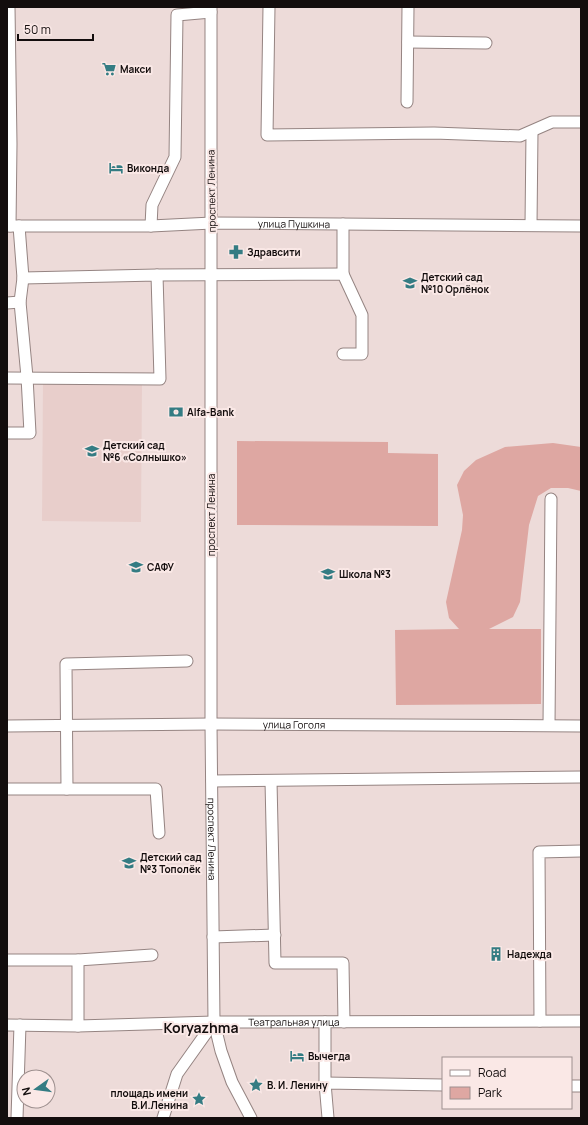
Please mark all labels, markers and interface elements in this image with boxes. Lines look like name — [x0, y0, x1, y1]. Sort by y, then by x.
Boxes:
scale bar — [18, 16, 93, 42]
text: 50 m — [24, 21, 51, 38]
supermarket icon: Макси — [101, 61, 117, 77]
place label: Макси — [120, 62, 151, 76]
street label: проспект Ленина — [203, 150, 219, 232]
hotel icon: Виконда — [108, 160, 124, 176]
place label: Виконда — [127, 161, 169, 175]
street label: улица Пушкина — [258, 216, 330, 231]
pharmacy icon: Здравсити — [228, 244, 244, 260]
place label: Здравсити — [247, 245, 301, 259]
place label: Детский сад №10 Орлёнок — [421, 270, 489, 296]
school or university icon: Детский сад №10 Орлёнок — [402, 275, 418, 291]
bank icon: Alfa-Bank — [168, 404, 184, 420]
place label: Alfa-Bank — [187, 405, 234, 419]
place label: Детский сад №6 «Солнышко» — [103, 438, 187, 464]
school or university icon: Детский сад №6 «Солнышко» — [84, 443, 100, 459]
street label: проспект Ленина — [204, 474, 218, 556]
school or university icon: САФУ — [128, 559, 144, 575]
place label: САФУ — [147, 560, 175, 574]
school or university icon: Школа №3 — [320, 566, 336, 582]
place label: Школа №3 — [339, 567, 391, 581]
street label: улица Гоголя — [263, 717, 325, 732]
street label: проспект Ленина — [205, 798, 220, 880]
place label: Детский сад №3 Тополёк — [140, 850, 202, 876]
school or university icon: Детский сад №3 Тополёк — [121, 855, 137, 871]
building icon: Надежда — [488, 946, 504, 962]
place label: Надежда — [507, 947, 552, 961]
street label: Театральная улица — [248, 1015, 340, 1029]
district label: Koryazhma — [164, 1018, 239, 1037]
hotel icon: Вычегда — [289, 1048, 305, 1064]
place label: Вычегда — [308, 1049, 351, 1063]
legend — [442, 1057, 572, 1109]
text: Road — [478, 1064, 506, 1081]
north arrow — [16, 1069, 56, 1109]
place icon: В. И. Ленину — [248, 1077, 264, 1093]
place label: В. И. Ленину — [267, 1078, 328, 1092]
text: Park — [478, 1084, 503, 1101]
text: N — [18, 1086, 34, 1097]
place label: площадь имени В.И.Ленина — [110, 1086, 188, 1112]
place icon: площадь имени В.И.Ленина — [191, 1091, 207, 1107]

